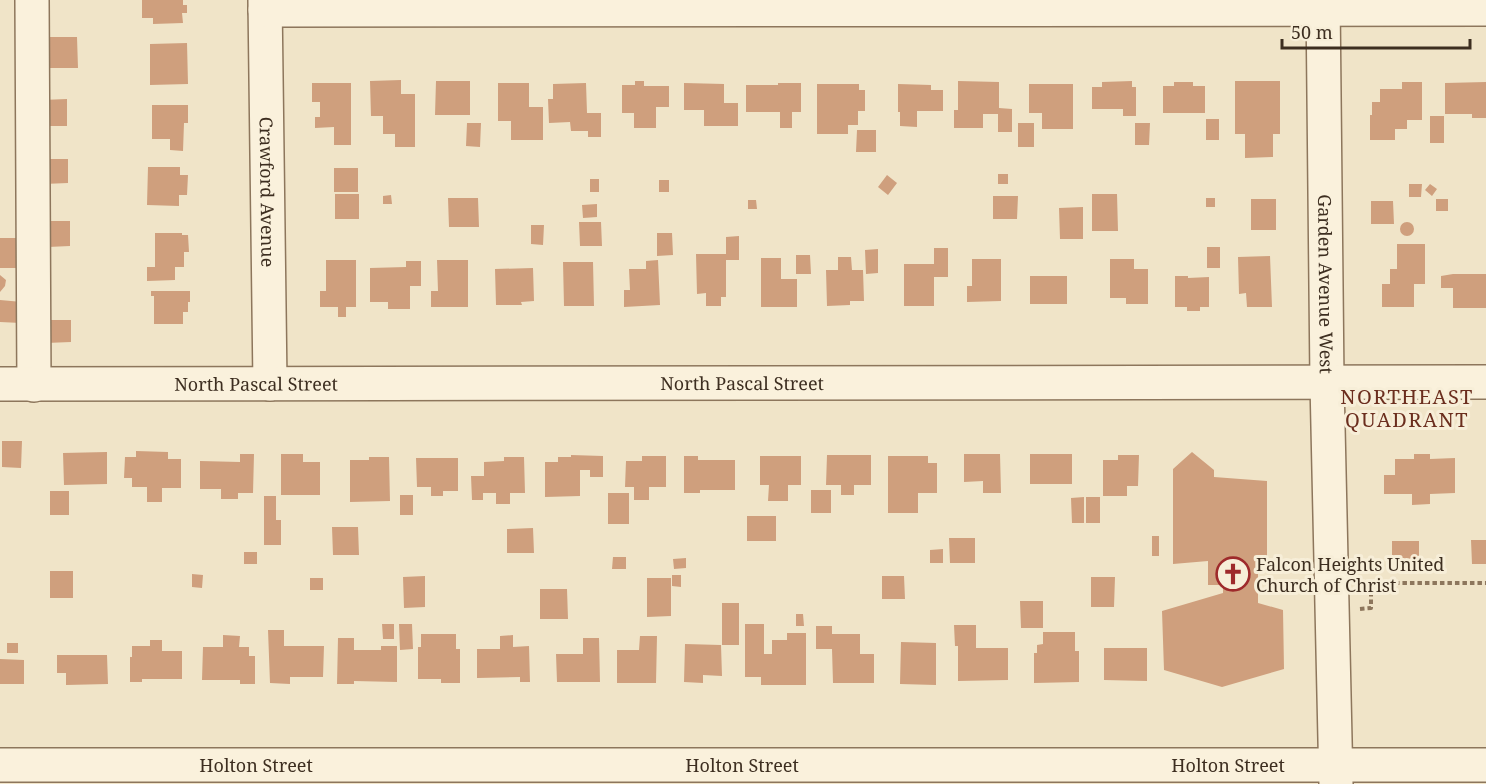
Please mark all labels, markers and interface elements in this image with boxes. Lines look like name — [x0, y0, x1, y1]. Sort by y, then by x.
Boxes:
scale bar — [1282, 12, 1470, 50]
text: 50 m — [1291, 20, 1333, 44]
street label: Crawford Avenue — [255, 117, 280, 267]
street label: Garden Avenue West — [1313, 194, 1339, 374]
street label: North Pascal Street — [660, 371, 824, 395]
street label: North Pascal Street — [174, 372, 338, 396]
district label: NORTHEAST QUADRANT — [1340, 383, 1474, 433]
place label: Falcon Heights United Church of Christ — [1256, 552, 1444, 597]
church icon: Falcon Heights United Church of Christ — [1215, 556, 1251, 592]
street label: Holton Street — [199, 753, 313, 777]
street label: Holton Street — [685, 753, 799, 777]
street label: Holton Street — [1171, 753, 1285, 777]

